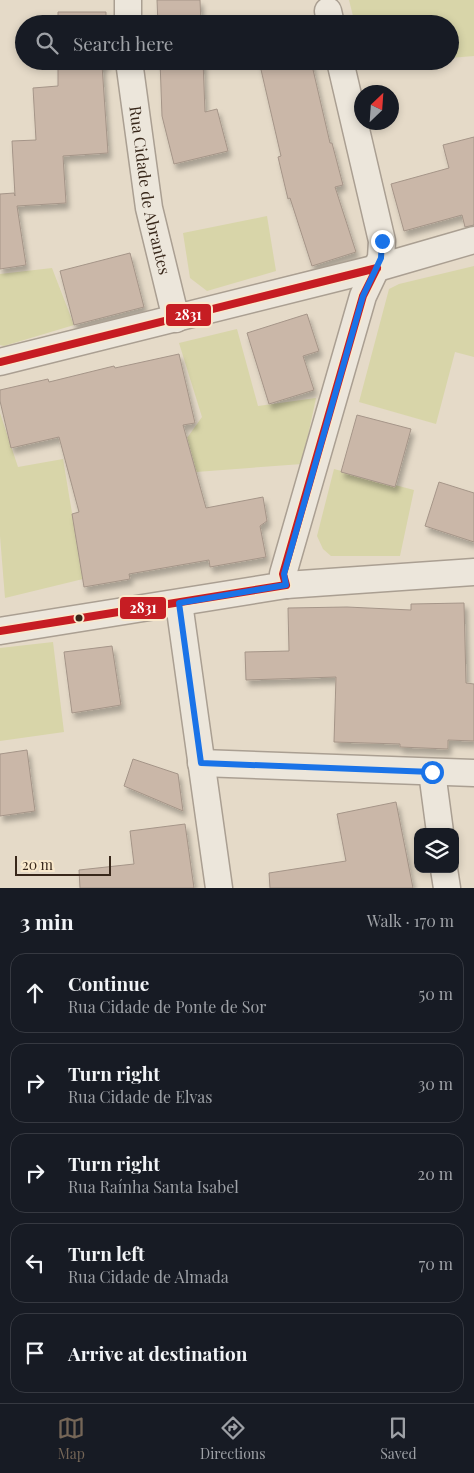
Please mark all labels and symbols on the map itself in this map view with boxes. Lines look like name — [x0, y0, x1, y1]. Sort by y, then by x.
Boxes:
north arrow — [354, 85, 399, 130]
street label: Rua Cidade de Abrantes — [125, 104, 176, 277]
route end — [371, 230, 394, 253]
line badge: 2831 — [165, 303, 212, 327]
text: 2831 — [174, 305, 202, 324]
line badge: 2831 — [119, 596, 167, 620]
text: 2831 — [129, 598, 157, 617]
unlabelled marker — [74, 613, 84, 623]
route start — [421, 761, 444, 784]
scale bar — [15, 853, 111, 876]

